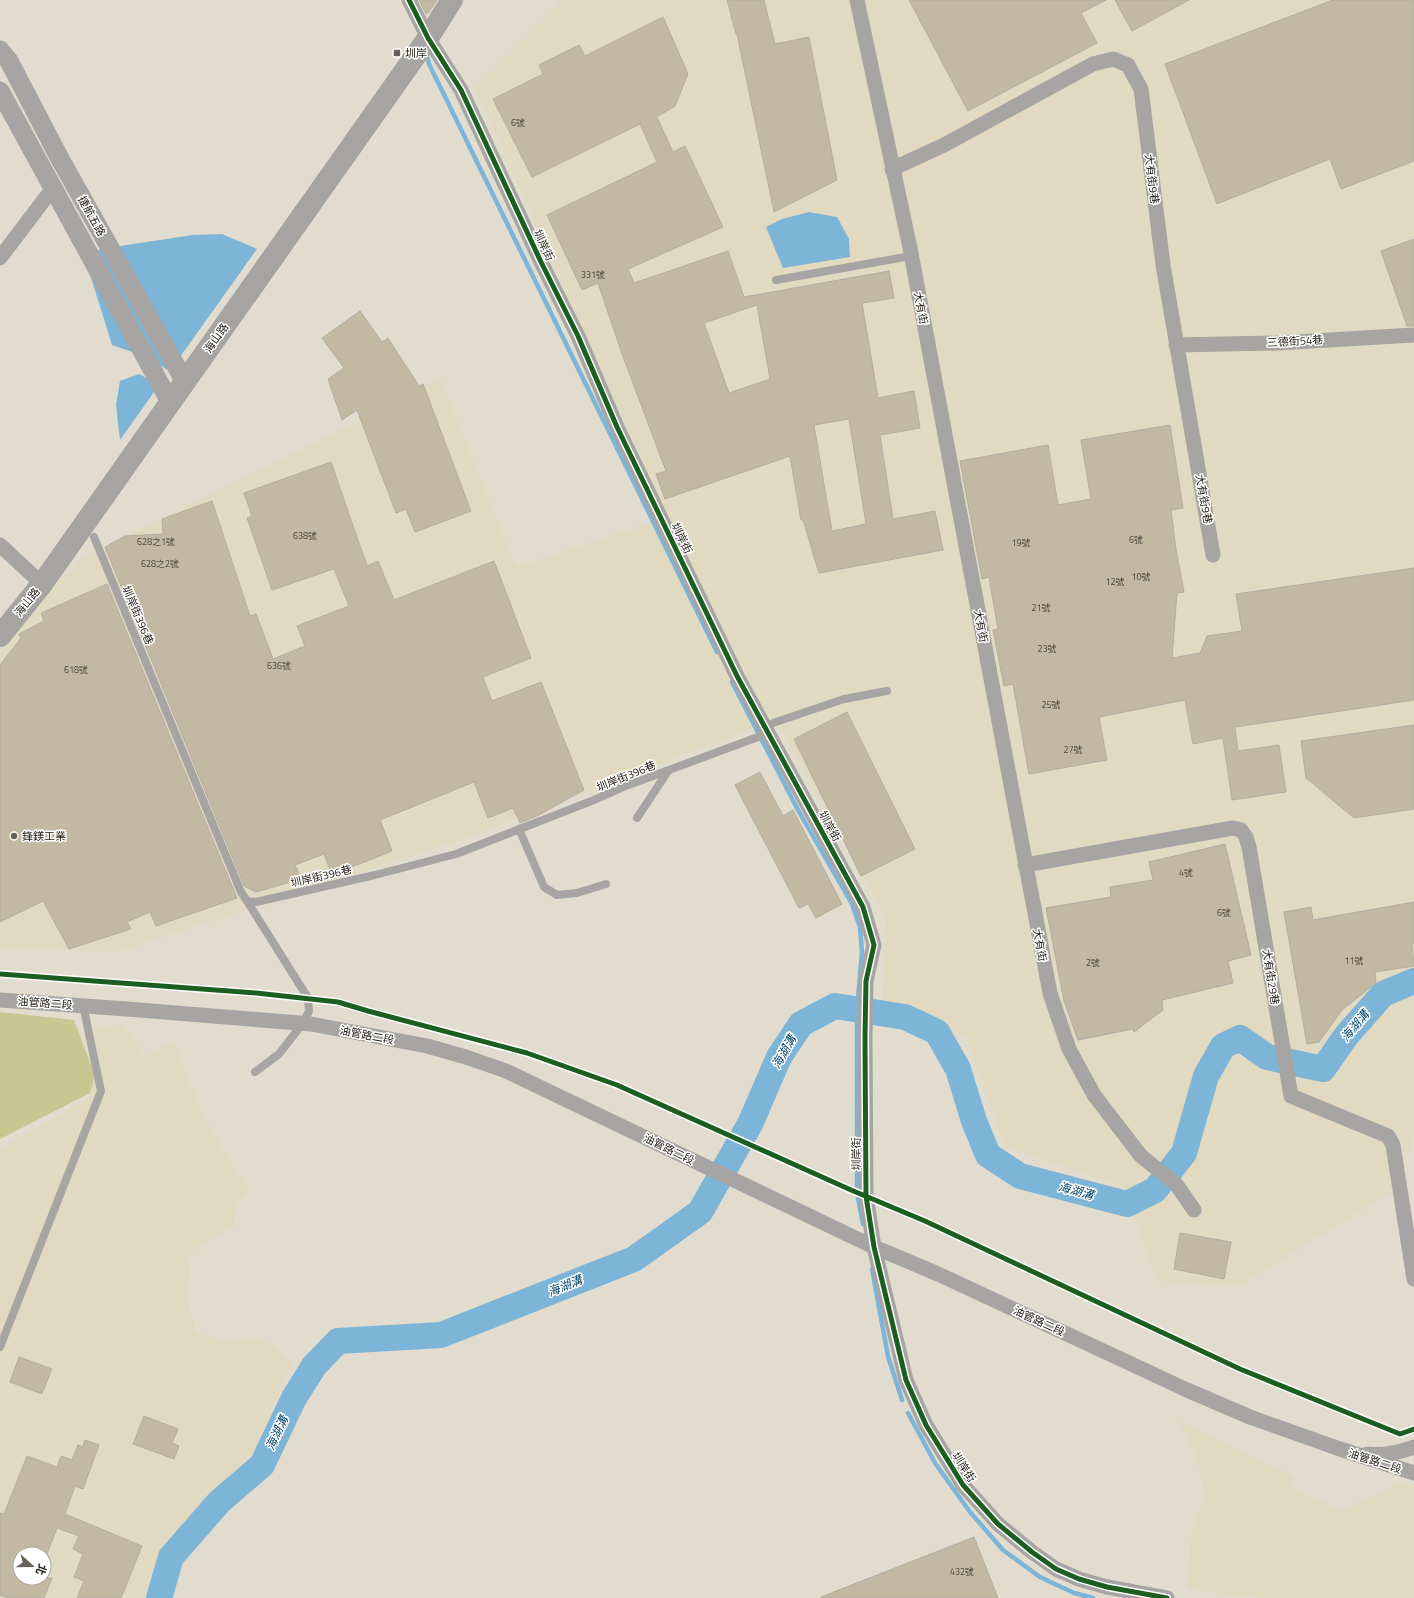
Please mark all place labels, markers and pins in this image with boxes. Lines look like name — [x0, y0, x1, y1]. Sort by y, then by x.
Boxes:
place label: 圳岸 — [405, 45, 427, 61]
marker: 圳岸 — [392, 48, 402, 58]
place label: 鋒鎂工業 — [22, 828, 66, 844]
marker: 鋒鎂工業 — [9, 831, 19, 841]

